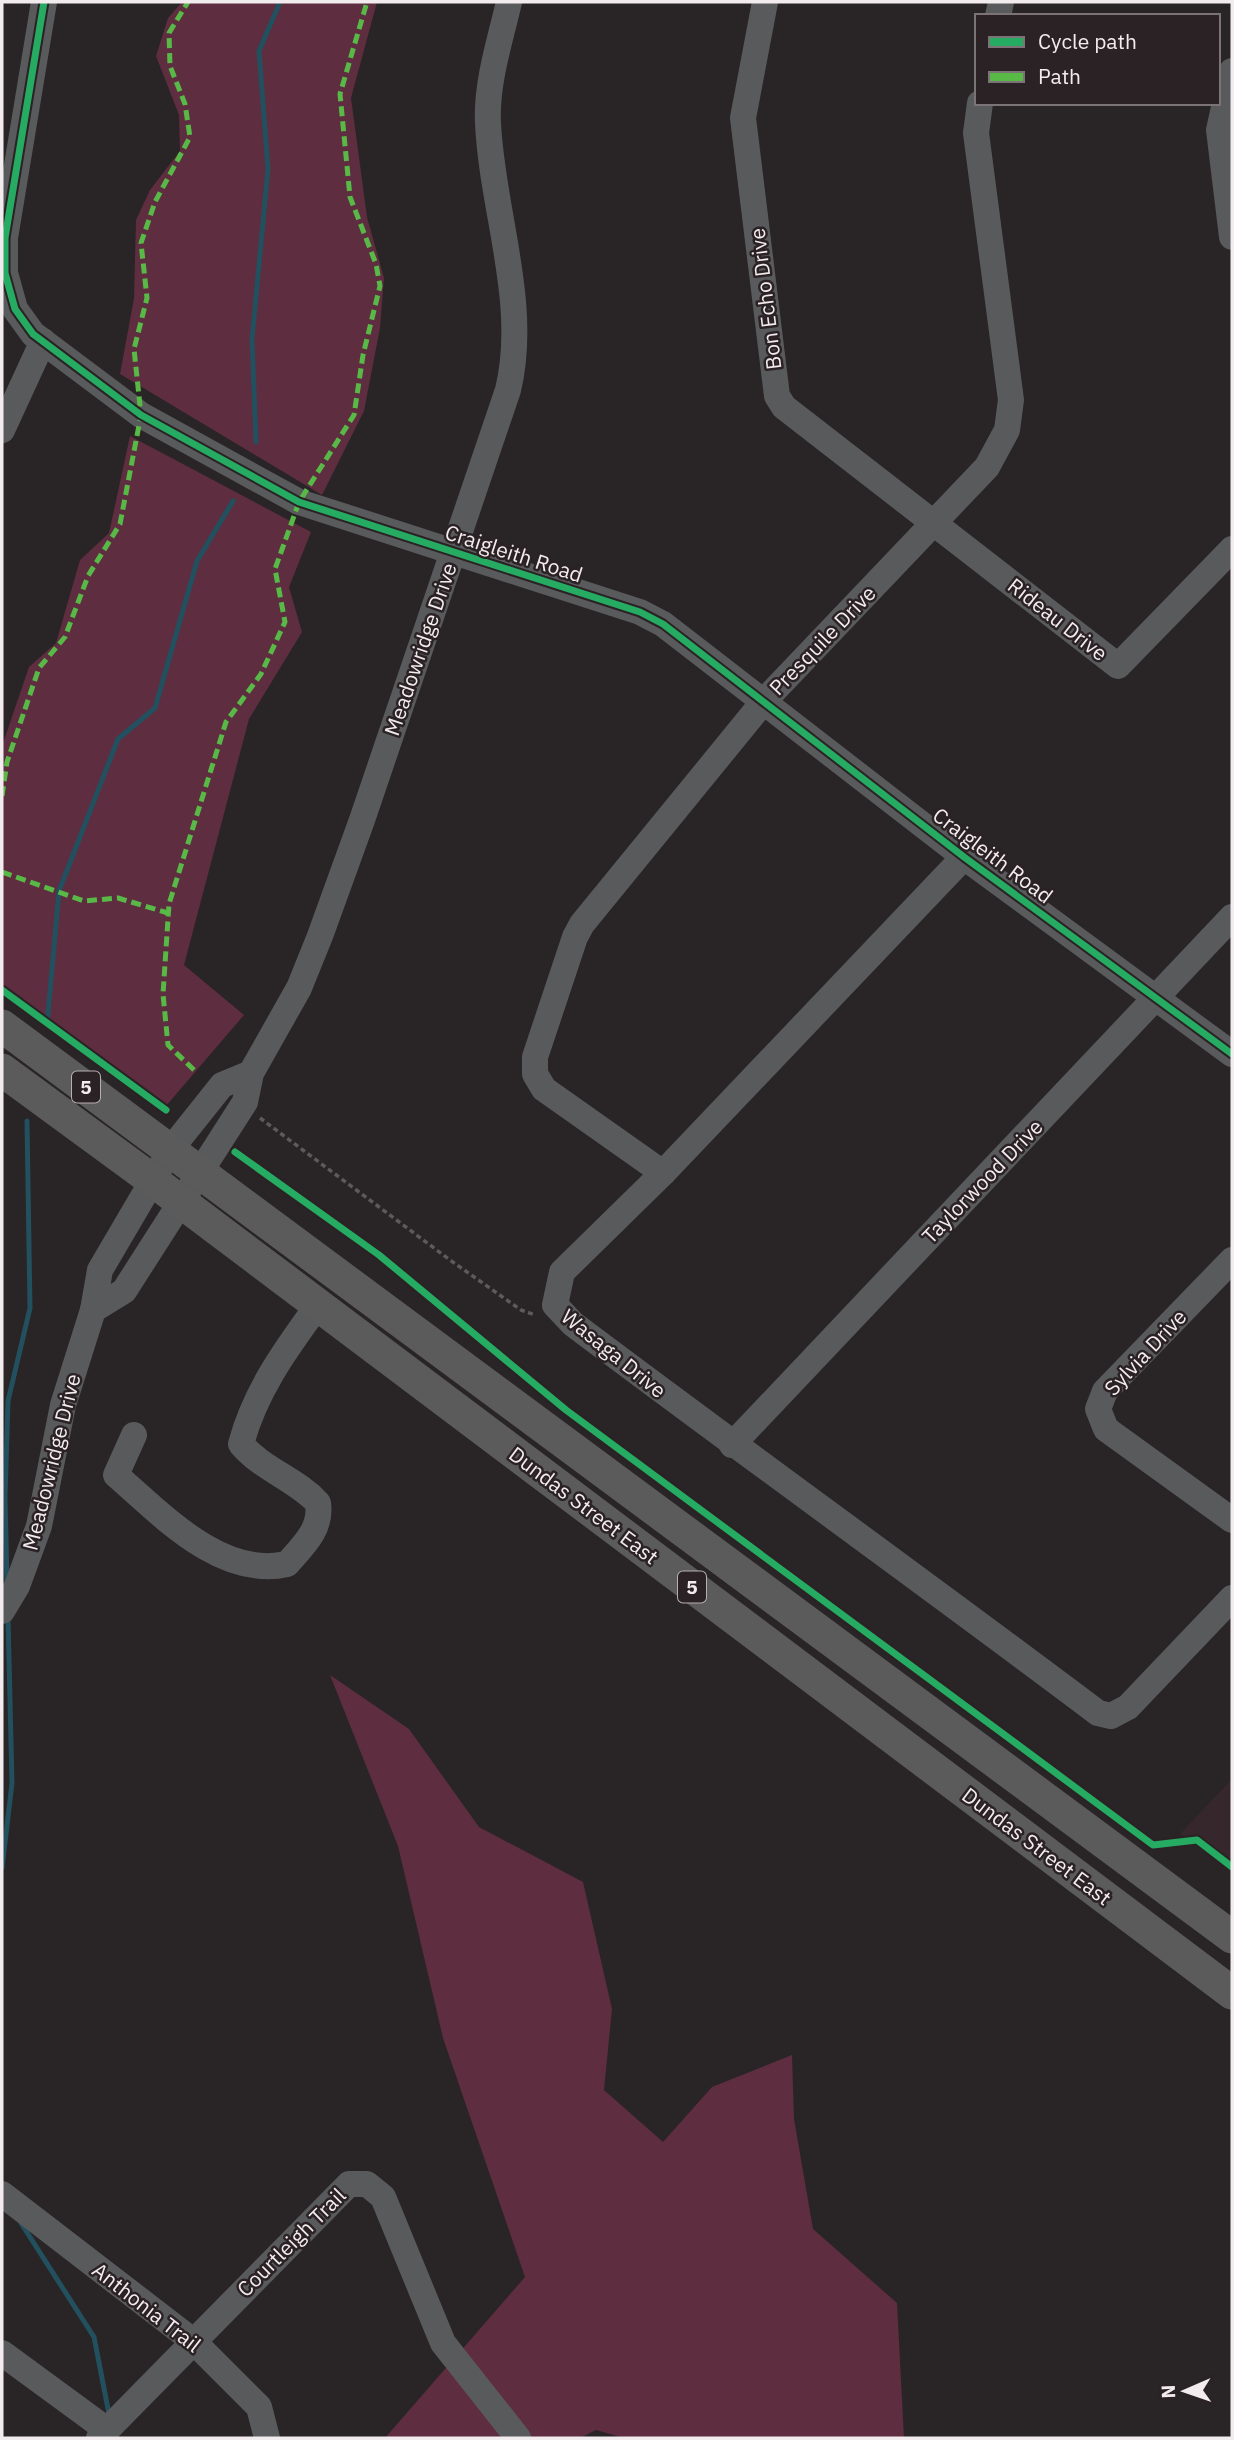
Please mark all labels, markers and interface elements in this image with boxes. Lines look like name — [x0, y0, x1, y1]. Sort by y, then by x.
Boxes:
legend — [975, 14, 1220, 105]
text: Cycle path — [1038, 27, 1137, 55]
text: Path — [1038, 62, 1081, 90]
street label: Bon Echo Drive — [742, 227, 788, 371]
street label: Craigleith Road — [442, 518, 586, 588]
street label: Meadowridge Drive — [377, 559, 463, 739]
street label: Rideau Drive — [1002, 571, 1114, 667]
street label: Presquile Drive — [763, 579, 881, 701]
street label: Craigleith Road — [927, 801, 1059, 909]
road number: 5 — [72, 1072, 100, 1102]
street label: Taylorwood Drive — [915, 1113, 1049, 1249]
street label: Wasaga Drive — [556, 1302, 672, 1404]
street label: Sylvia Drive — [1098, 1303, 1192, 1401]
street label: Meadowridge Drive — [16, 1371, 86, 1553]
street label: Dundas Street East — [504, 1440, 664, 1570]
road number: 5 — [678, 1572, 706, 1602]
street label: Dundas Street East — [957, 1781, 1117, 1911]
street label: Courtleigh Trail — [230, 2181, 352, 2303]
street label: Anthonia Trail — [87, 2256, 207, 2358]
north arrow — [1150, 2356, 1220, 2426]
text: N — [1156, 2384, 1180, 2399]

